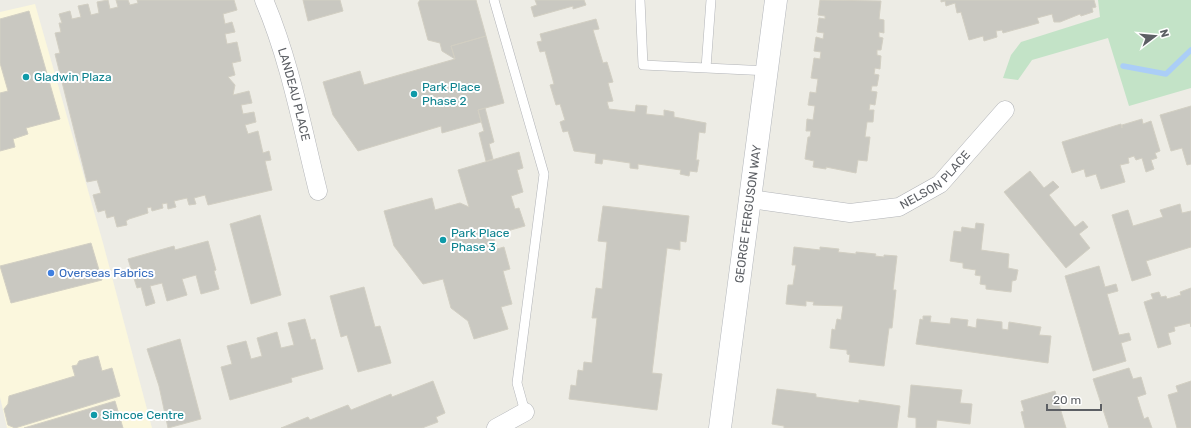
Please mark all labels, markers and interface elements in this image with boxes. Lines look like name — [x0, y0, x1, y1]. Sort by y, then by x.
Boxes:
north arrow — [1135, 16, 1175, 56]
text: N — [1157, 28, 1171, 39]
street label: LANDEAU PLACE — [275, 46, 313, 142]
place label: Gladwin Plaza — [34, 70, 112, 84]
marker: Gladwin Plaza — [21, 72, 31, 82]
place label: Park Place Phase 2 — [422, 80, 481, 108]
marker: Park Place Phase 2 — [409, 89, 419, 99]
street label: GEORGE FERGUSON WAY — [732, 144, 764, 284]
street label: NELSON PLACE — [897, 148, 973, 212]
place label: Park Place Phase 3 — [451, 226, 510, 254]
marker: Park Place Phase 3 — [438, 235, 448, 245]
place label: Overseas Fabrics — [59, 266, 154, 280]
marker: Overseas Fabrics — [46, 268, 56, 278]
scale bar — [1047, 386, 1101, 412]
text: 20 m — [1053, 393, 1081, 407]
place label: Simcoe Centre — [102, 408, 184, 422]
marker: Simcoe Centre — [89, 410, 99, 420]

